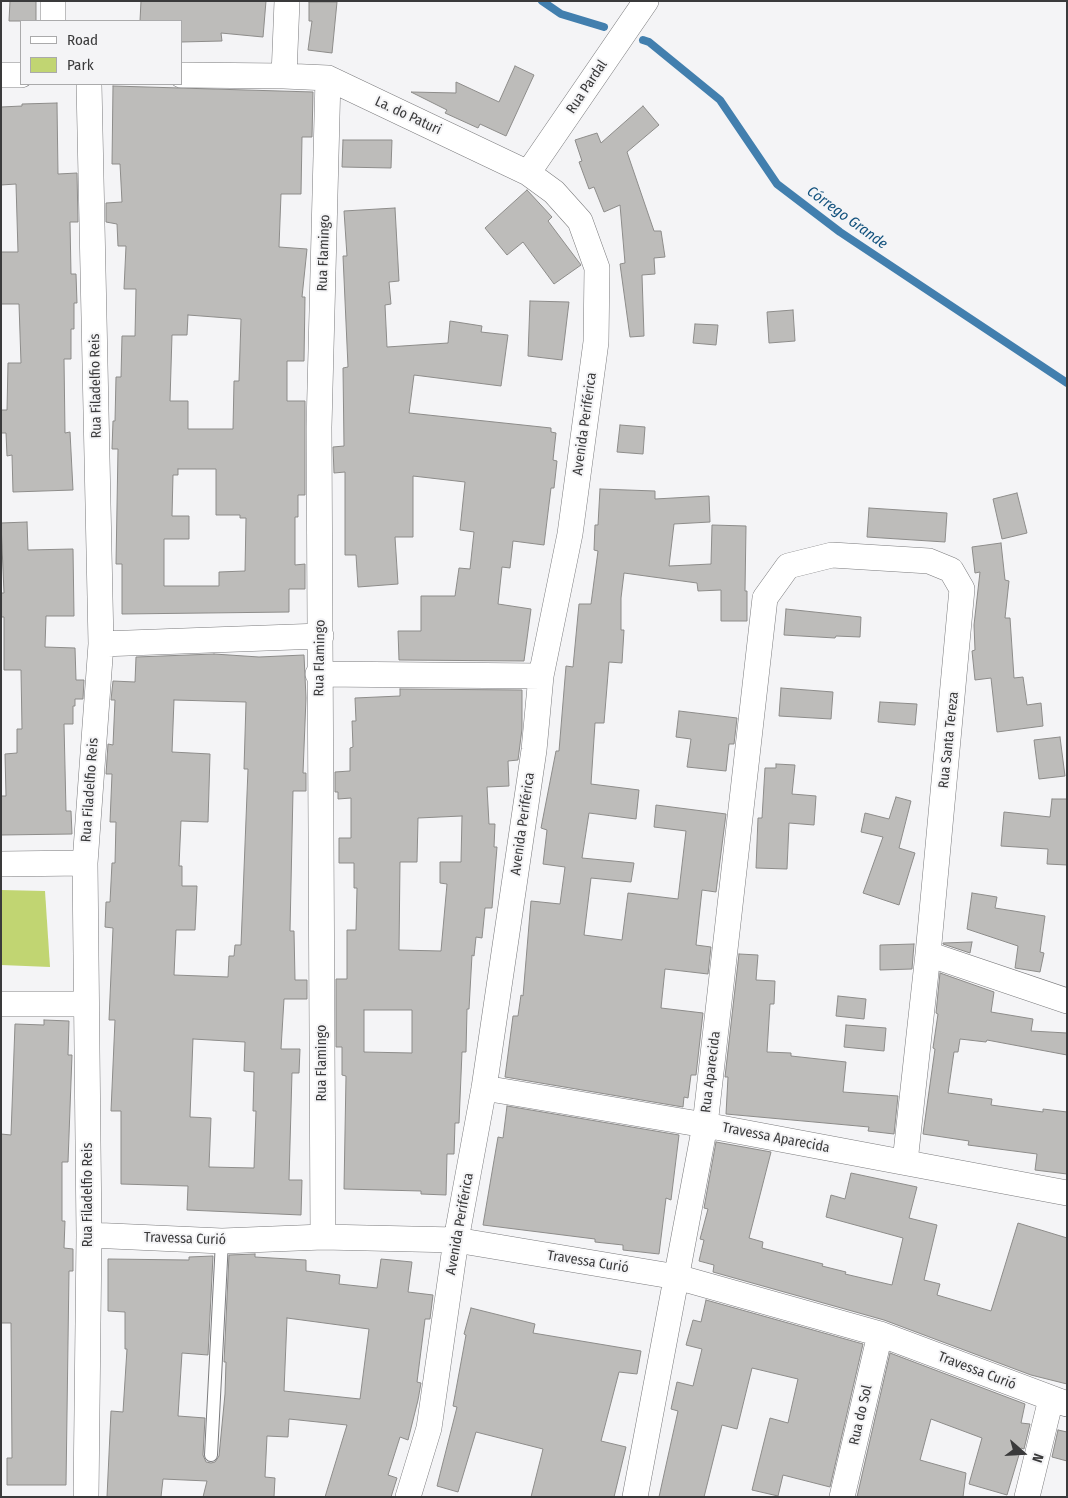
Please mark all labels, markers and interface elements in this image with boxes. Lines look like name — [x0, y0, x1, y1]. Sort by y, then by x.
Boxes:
legend — [20, 20, 182, 85]
text: Road — [67, 31, 98, 49]
text: Park — [67, 56, 94, 74]
street label: Rua Pardal — [563, 57, 611, 117]
street label: La. do Paturi — [372, 93, 444, 139]
water label: Córrego Grande — [803, 183, 891, 253]
street label: Rua Flamingo — [314, 214, 334, 292]
street label: Rua Filadelfio Reis — [87, 333, 105, 439]
street label: Avenida Periférica — [569, 372, 601, 476]
street label: Rua Flamingo — [311, 619, 329, 697]
street label: Rua Santa Tereza — [936, 691, 962, 789]
street label: Rua Filadelfio Reis — [78, 737, 102, 843]
street label: Avenida Periférica — [507, 772, 539, 876]
street label: Rua Flamingo — [314, 1025, 330, 1101]
street label: Rua Aparecida — [698, 1030, 724, 1114]
street label: Travessa Aparecida — [721, 1119, 831, 1157]
street label: Rua Filadelfio Reis — [80, 1143, 96, 1247]
street label: Avenida Periférica — [443, 1172, 477, 1276]
street label: Travessa Curió — [144, 1229, 226, 1249]
street label: Travessa Curió — [546, 1247, 630, 1277]
street label: Travessa Curió — [936, 1348, 1018, 1394]
street label: Rua do Sol — [846, 1383, 876, 1447]
north arrow — [998, 1428, 1048, 1478]
text: N — [1028, 1451, 1047, 1465]

